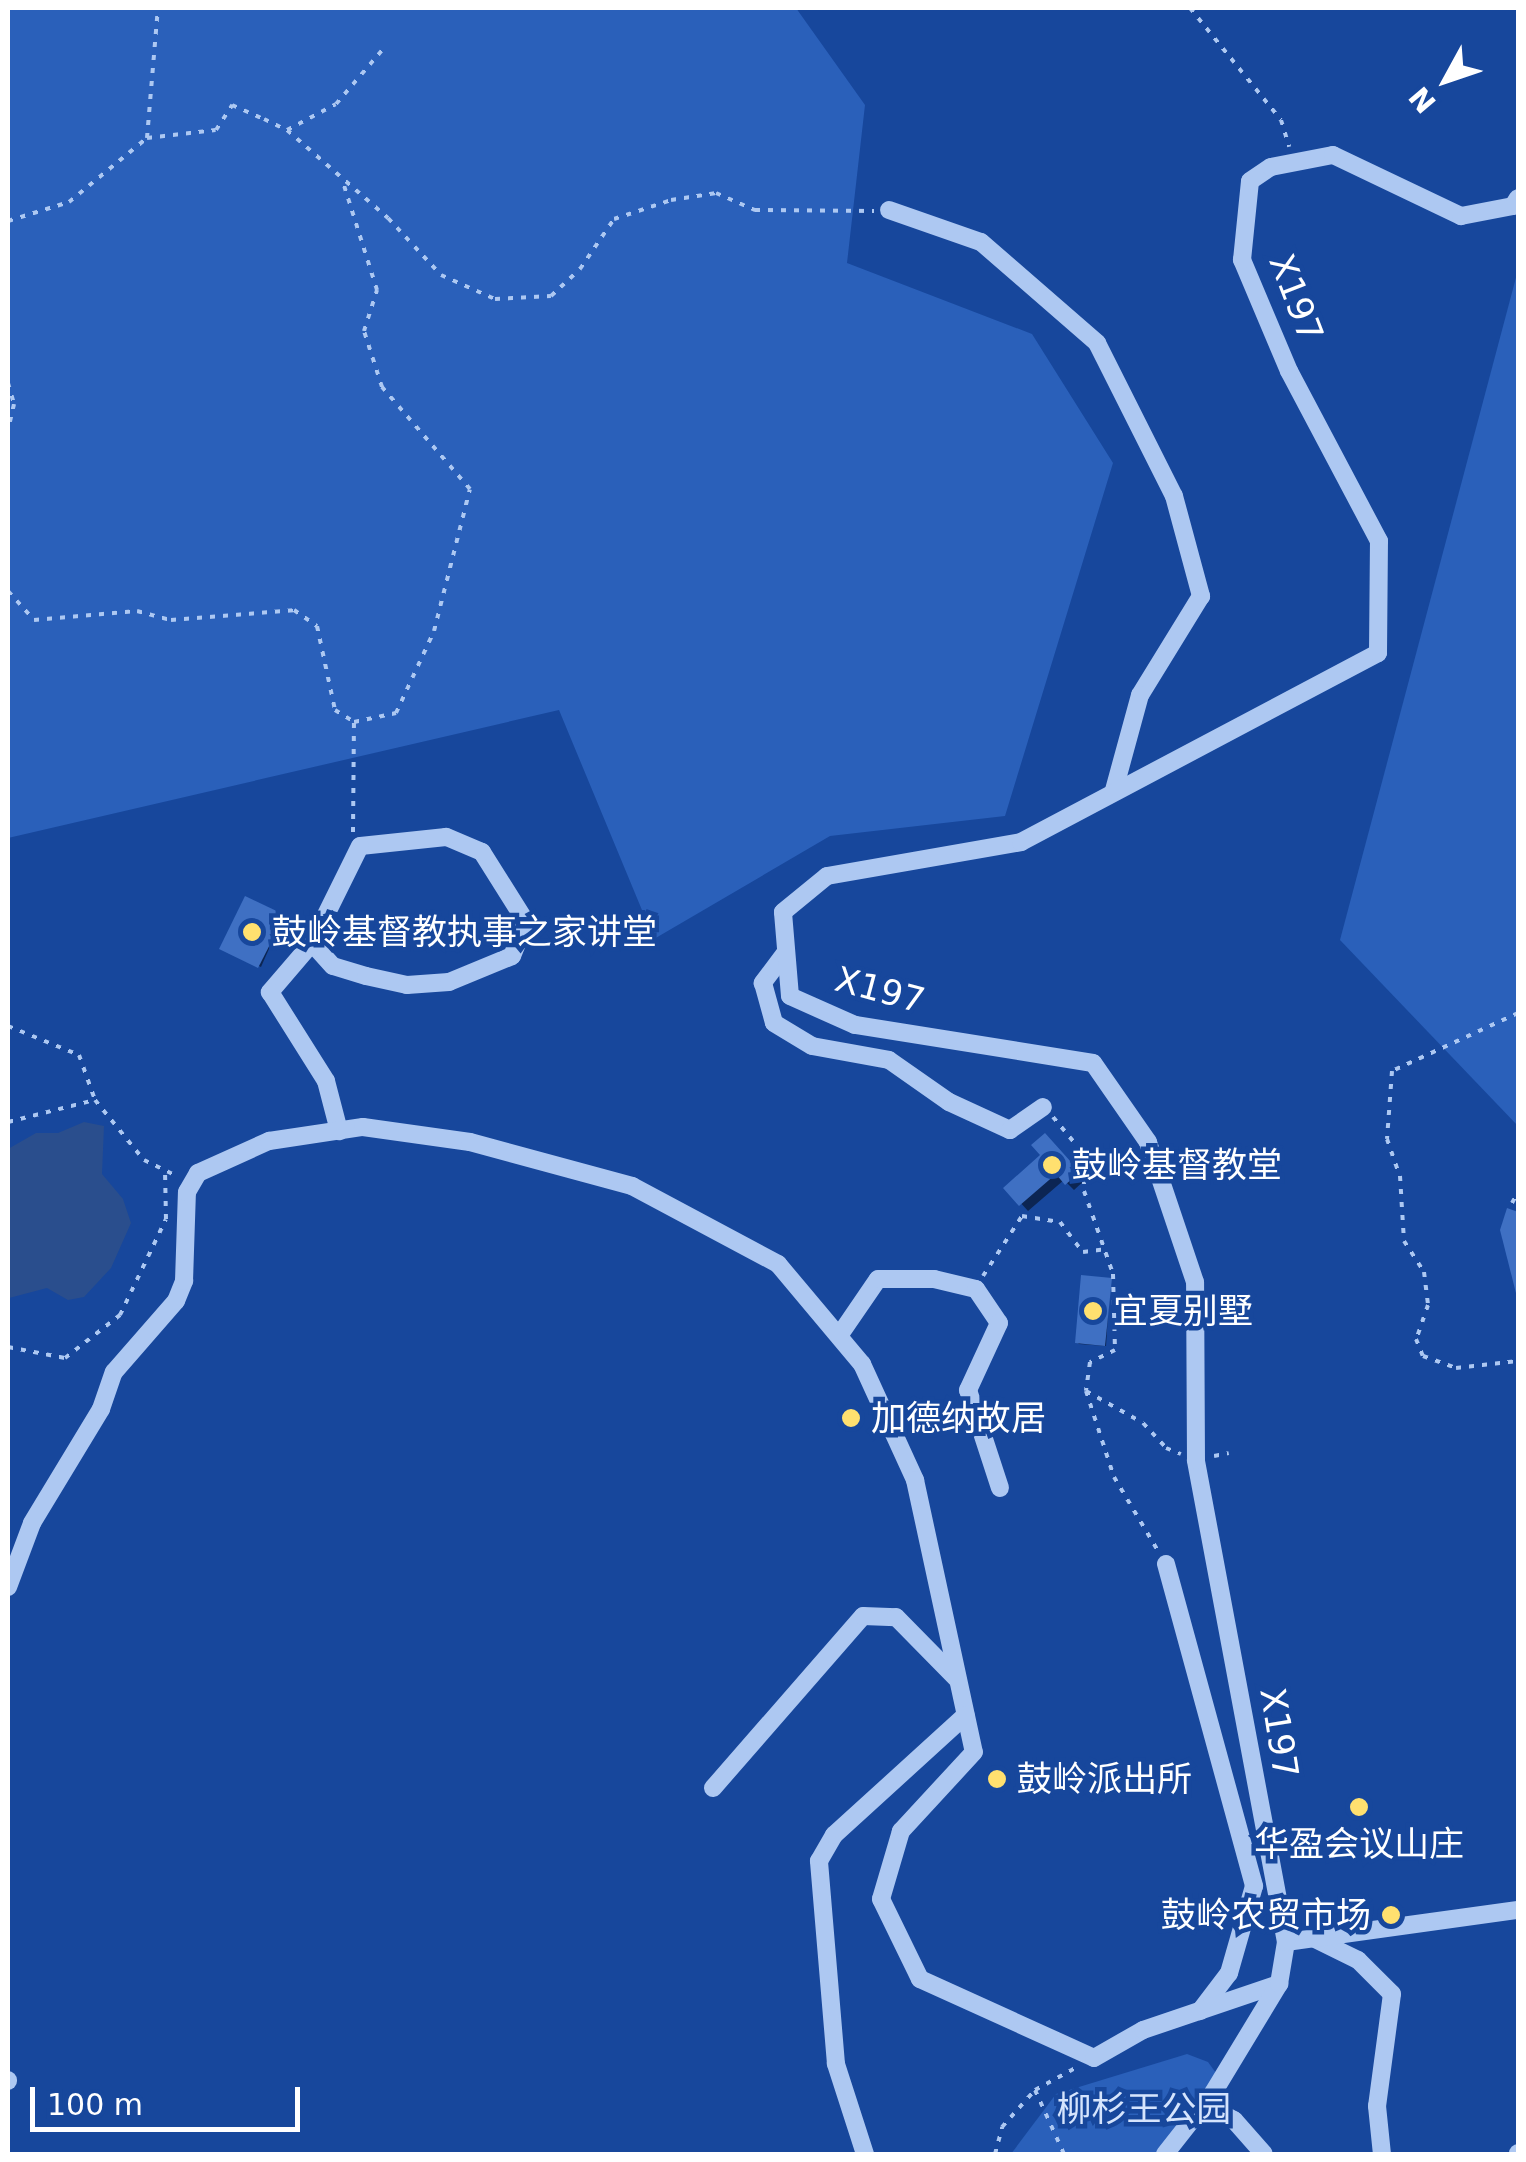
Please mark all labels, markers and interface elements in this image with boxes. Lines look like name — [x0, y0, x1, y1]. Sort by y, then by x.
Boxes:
north arrow — [1396, 30, 1496, 130]
text: N — [1402, 80, 1443, 119]
street label: X197 — [1260, 248, 1332, 348]
place label: 鼓岭基督教执事之家讲堂 — [272, 911, 657, 953]
marker: 鼓岭基督教执事之家讲堂 — [241, 921, 263, 943]
street label: X197 — [831, 958, 929, 1022]
place label: 鼓岭基督教堂 — [1072, 1144, 1282, 1186]
marker: 鼓岭基督教堂 — [1041, 1154, 1063, 1176]
place label: 宜夏别墅 — [1113, 1290, 1253, 1332]
marker: 宜夏别墅 — [1082, 1300, 1104, 1322]
place label: 加德纳故居 — [871, 1397, 1046, 1439]
marker: 加德纳故居 — [840, 1407, 862, 1429]
street label: X197 — [1251, 1685, 1307, 1781]
place label: 鼓岭派出所 — [1017, 1758, 1192, 1800]
marker: 鼓岭派出所 — [986, 1768, 1008, 1790]
marker: 华盈会议山庄 — [1348, 1796, 1370, 1818]
place label: 华盈会议山庄 — [1254, 1823, 1464, 1865]
place label: 鼓岭农贸市场 — [1161, 1894, 1371, 1936]
marker: 鼓岭农贸市场 — [1380, 1904, 1402, 1926]
scale bar — [35, 2067, 305, 2129]
text: 100 m — [47, 2087, 143, 2122]
park label: 柳杉王公园 — [1057, 2088, 1231, 2130]

